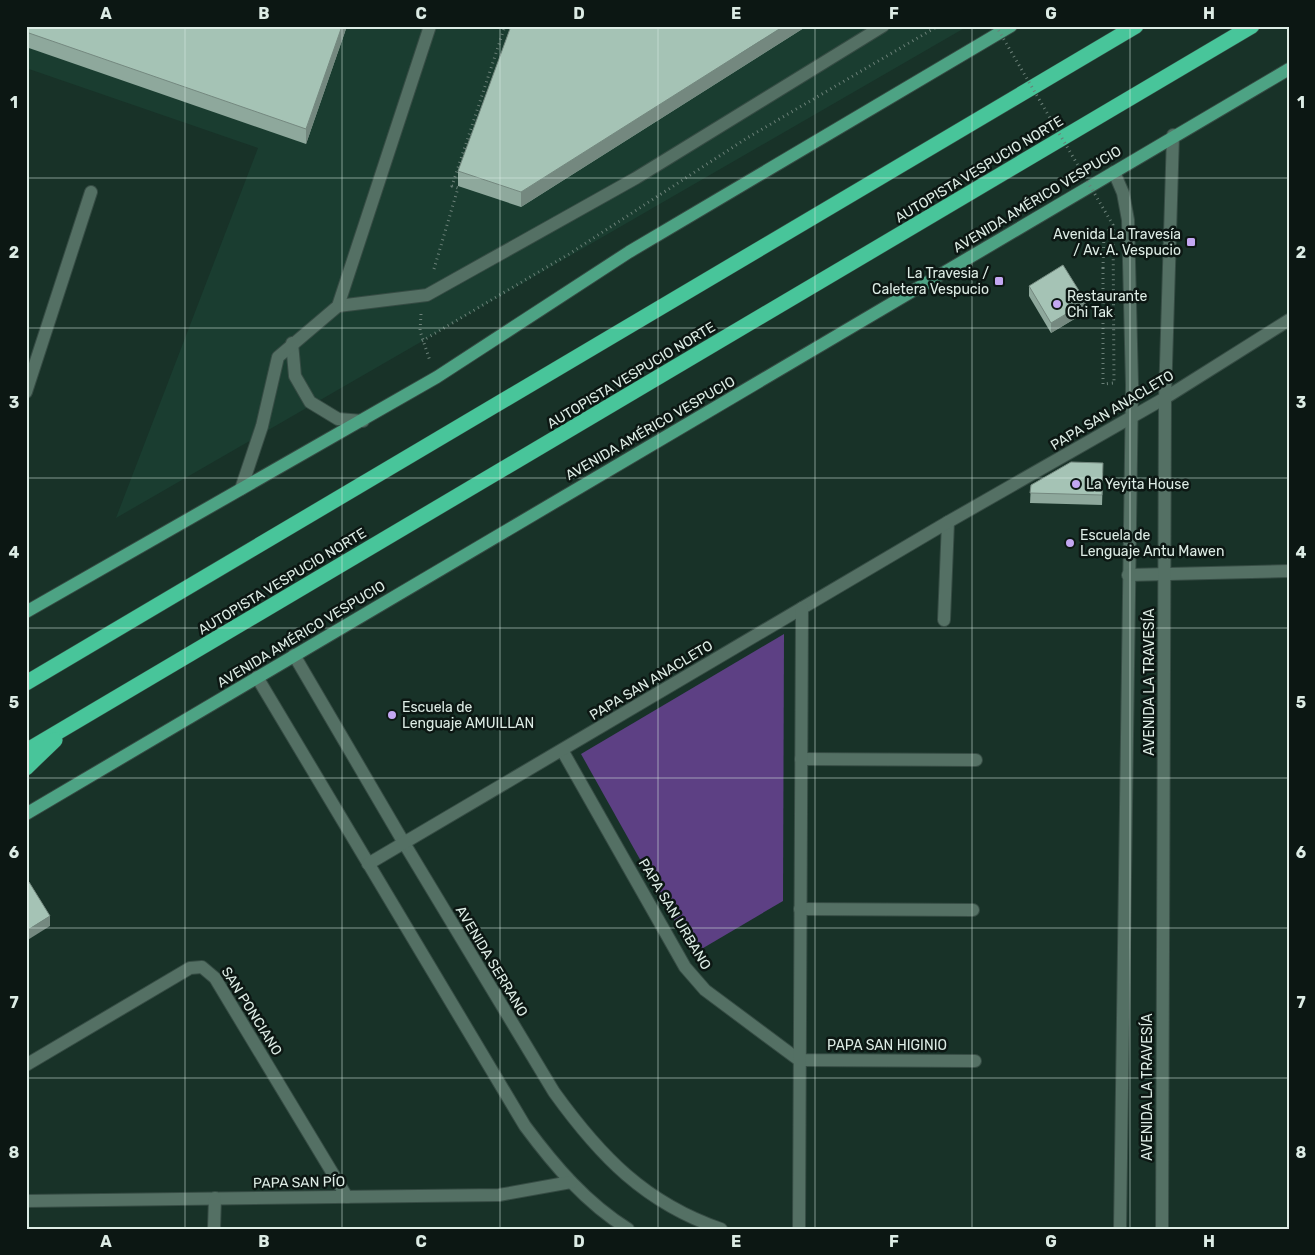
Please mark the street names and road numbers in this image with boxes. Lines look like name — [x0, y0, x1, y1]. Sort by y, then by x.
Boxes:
street label: AUTOPISTA VESPUCIO NORTE — [892, 112, 1066, 226]
street label: AVENIDA AMÉRICO VESPUCIO — [950, 142, 1124, 256]
street label: AUTOPISTA VESPUCIO NORTE — [544, 318, 718, 432]
street label: PAPA SAN ANACLETO — [1048, 367, 1177, 454]
street label: AVENIDA AMÉRICO VESPUCIO — [562, 372, 738, 484]
street label: AUTOPISTA VESPUCIO NORTE — [195, 524, 369, 638]
street label: AVENIDA AMÉRICO VESPUCIO — [214, 577, 388, 691]
street label: AVENIDA LA TRAVESÍA — [1140, 608, 1158, 756]
street label: PAPA SAN ANACLETO — [587, 637, 716, 724]
street label: PAPA SAN URBANO — [635, 856, 714, 973]
street label: AVENIDA SERRANO — [452, 903, 531, 1020]
street label: SAN PONCIANO — [218, 964, 286, 1059]
street label: AVENIDA LA TRAVESÍA — [1138, 1013, 1156, 1161]
street label: PAPA SAN HIGINIO — [827, 1037, 947, 1054]
street label: PAPA SAN PÍO — [253, 1172, 345, 1192]

